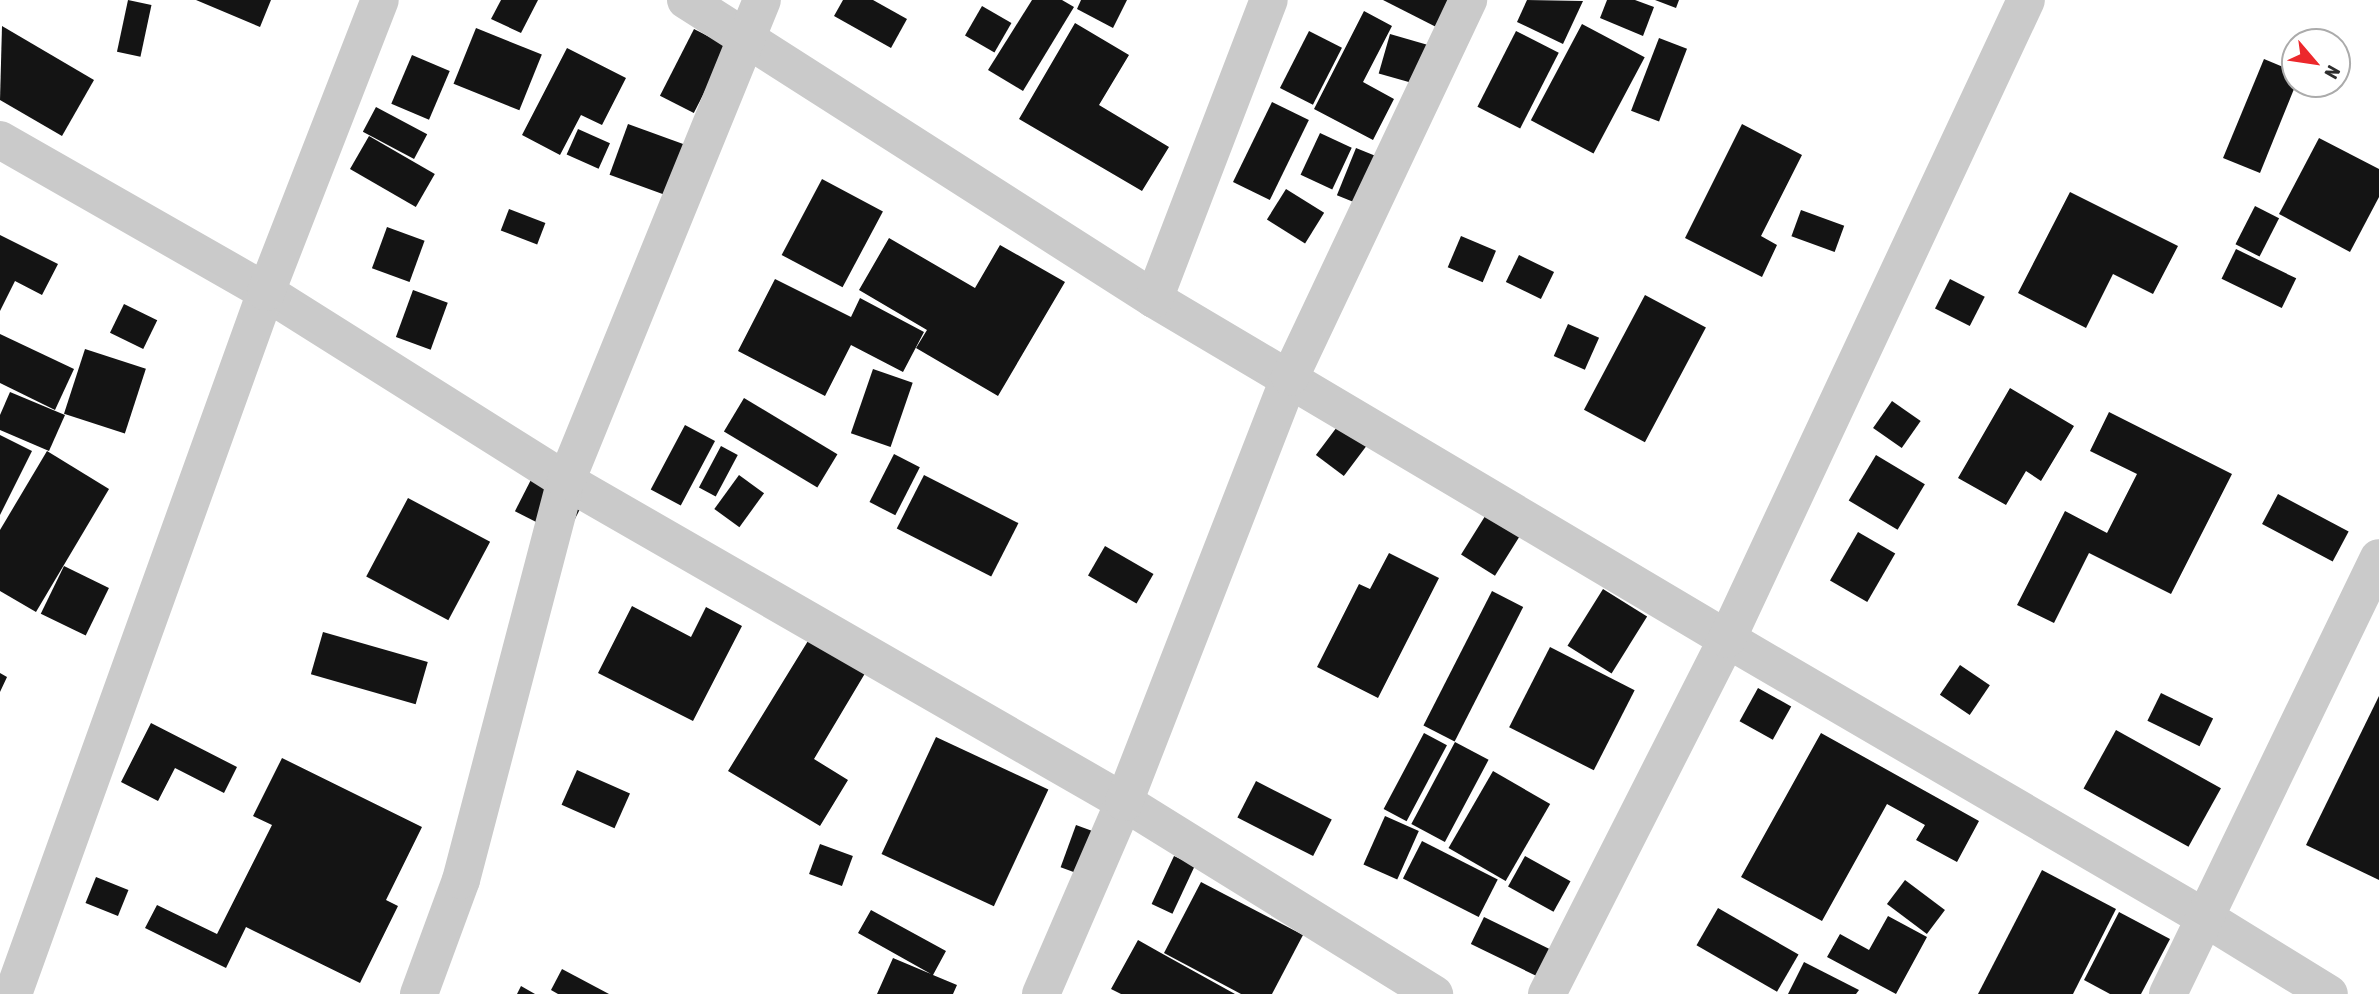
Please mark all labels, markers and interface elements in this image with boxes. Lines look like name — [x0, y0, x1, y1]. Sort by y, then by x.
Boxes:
north arrow — [2281, 28, 2351, 98]
text: N — [2320, 62, 2345, 82]

